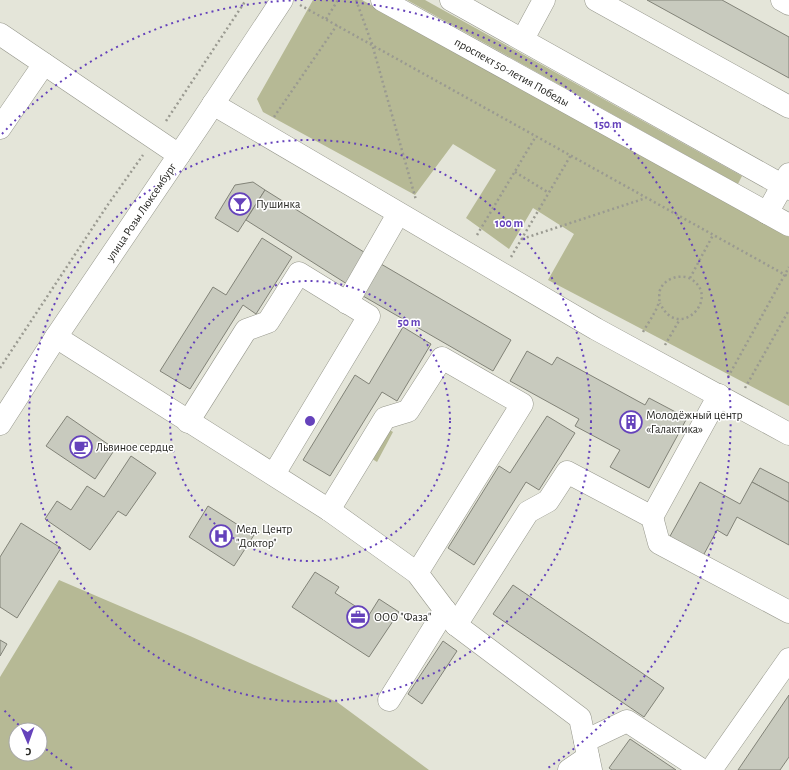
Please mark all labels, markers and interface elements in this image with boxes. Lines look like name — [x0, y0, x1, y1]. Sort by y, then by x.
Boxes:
street label: проспект 50-летия Победы — [453, 35, 571, 109]
text: 150 m — [594, 118, 622, 130]
street label: улица Розы Люксембург — [103, 160, 180, 265]
bar icon: Пушинка — [227, 191, 253, 217]
place label: Пушинка — [256, 198, 301, 211]
text: 100 m — [495, 217, 523, 229]
text: 50 m — [398, 316, 421, 328]
building icon: Молодёжный центр «Галактика» — [618, 409, 644, 435]
place label: Молодёжный центр «Галактика» — [646, 409, 742, 435]
centre of rings — [303, 414, 317, 428]
cafe icon: Львиное сердце — [68, 434, 94, 460]
place label: Львиное сердце — [96, 441, 174, 453]
hospital icon: Мед. Центр "Доктор" — [208, 523, 234, 549]
place label: Мед. Центр "Доктор" — [236, 523, 292, 549]
office icon: ООО "Фаза" — [345, 604, 371, 630]
place label: ООО "Фаза" — [374, 611, 431, 623]
north arrow — [8, 722, 48, 762]
text: С — [25, 746, 32, 757]

